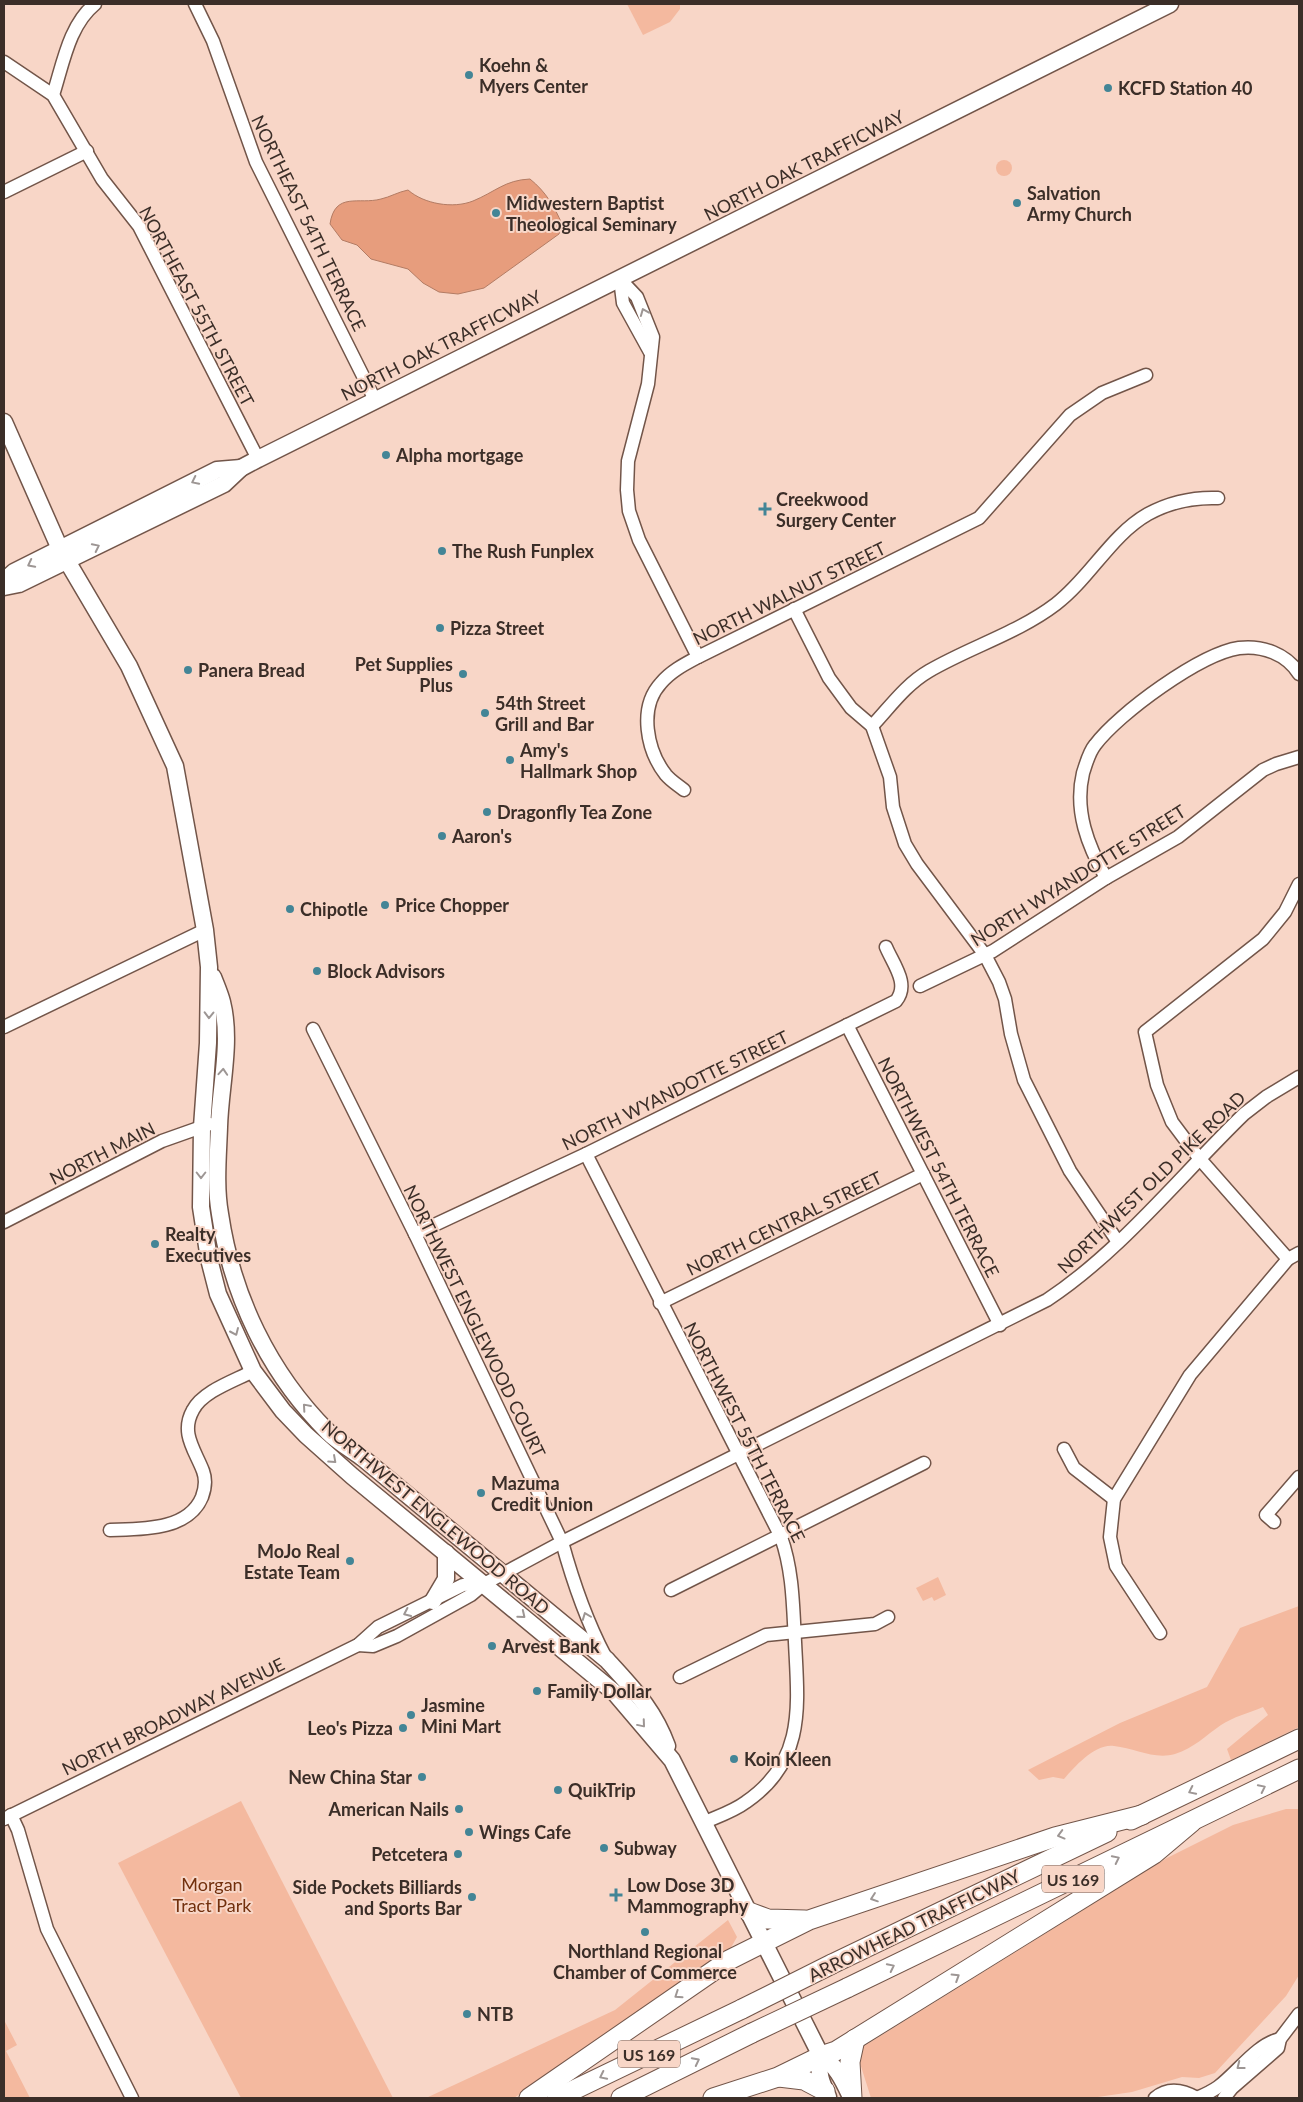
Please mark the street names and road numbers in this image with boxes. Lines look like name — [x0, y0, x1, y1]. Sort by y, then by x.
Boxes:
street label: NORTH OAK TRAFFICWAY — [700, 105, 908, 225]
street label: NORTHEAST 54TH TERRACE — [247, 111, 371, 335]
street label: NORTHEAST 55TH STREET — [135, 202, 259, 410]
street label: NORTH OAK TRAFFICWAY — [337, 285, 545, 405]
street label: NORTH WALNUT STREET — [689, 537, 889, 649]
street label: NORTH WYANDOTTE STREET — [967, 799, 1190, 950]
street label: NORTH WYANDOTTE STREET — [558, 1025, 792, 1155]
street label: NORTHWEST 54TH TERRACE — [874, 1053, 1004, 1281]
street label: NORTHWEST OLD PIKE ROAD — [1052, 1086, 1250, 1278]
street label: NORTH MAIN — [45, 1117, 159, 1189]
street label: NORTH CENTRAL STREET — [683, 1166, 886, 1280]
street label: NORTHWEST ENGLEWOOD COURT — [399, 1181, 551, 1461]
street label: NORTHWEST 55TH TERRACE — [680, 1318, 810, 1546]
street label: NORTHWEST ENGLEWOOD ROAD — [318, 1415, 554, 1619]
street label: NORTH BROADWAY AVENUE — [58, 1652, 288, 1780]
street label: ARROWHEAD TRAFFICWAY — [804, 1864, 1024, 1986]
road number: US 169 — [1042, 1866, 1104, 1892]
road number: US 169 — [618, 2040, 680, 2068]

